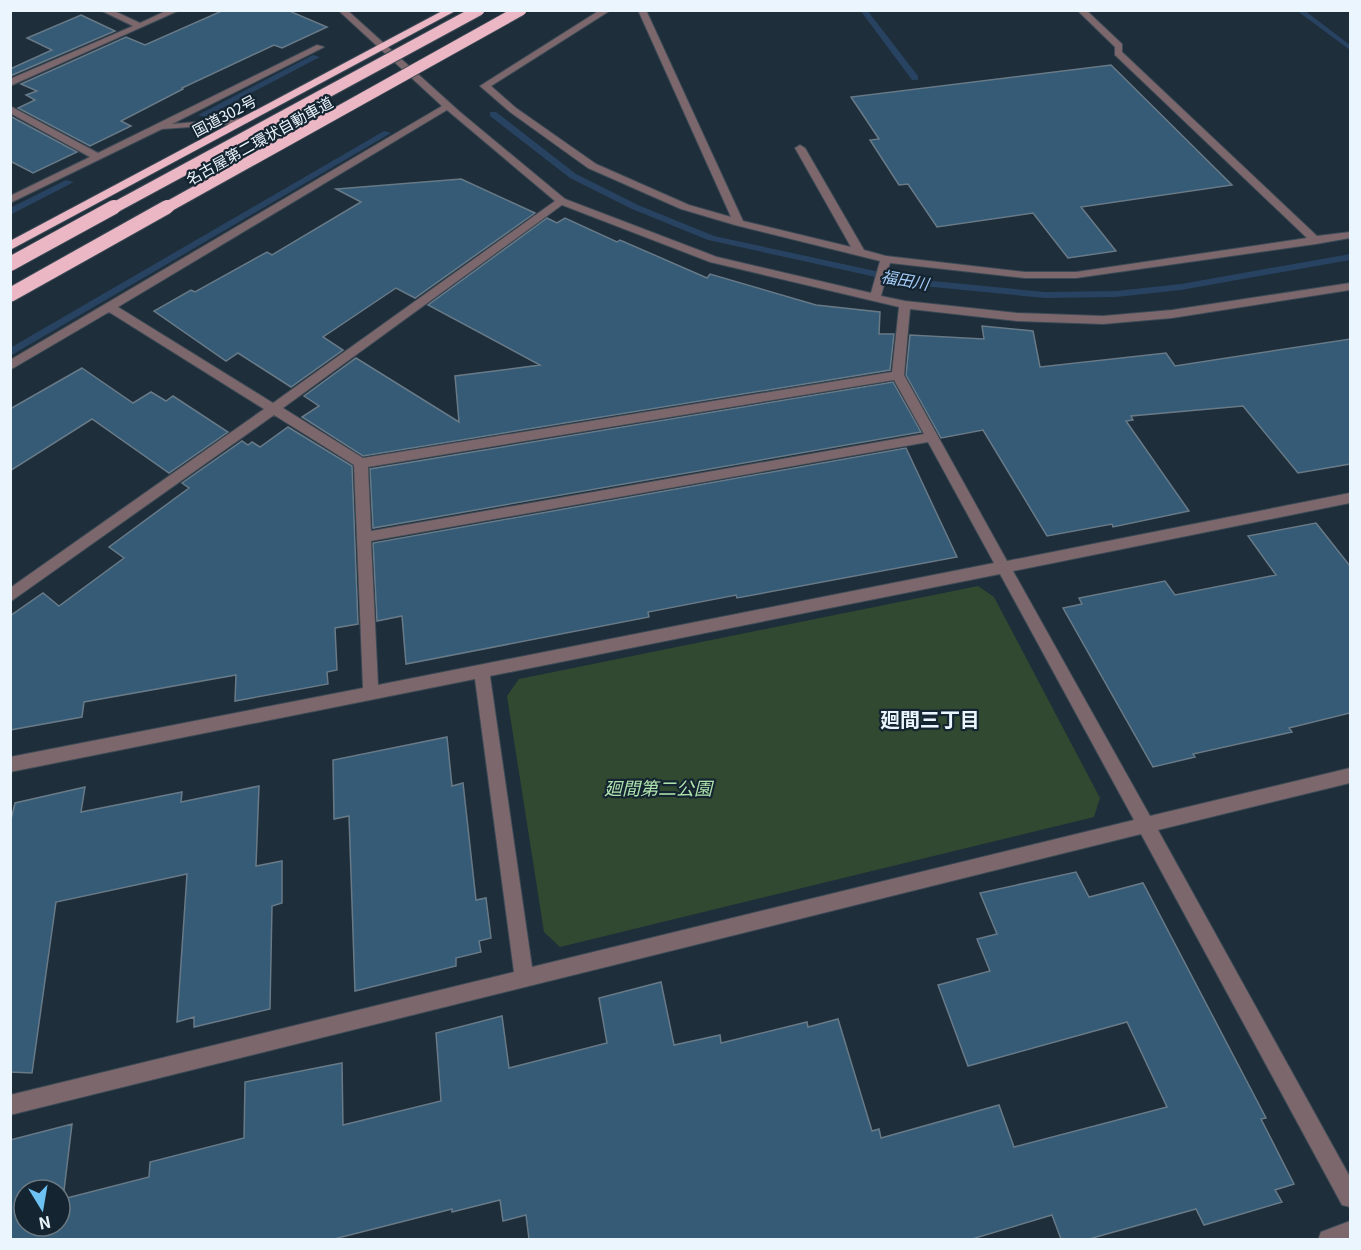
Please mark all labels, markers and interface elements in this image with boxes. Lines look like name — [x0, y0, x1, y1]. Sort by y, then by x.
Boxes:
street label: 国道302号 — [188, 89, 260, 141]
street label: 名古屋第二環状自動車道 — [182, 91, 336, 189]
water label: 福田川 — [879, 263, 933, 295]
district label: 廻間三丁目 — [880, 704, 980, 733]
park label: 廻間第二公園 — [604, 774, 715, 800]
north arrow — [12, 1178, 72, 1238]
text: N — [37, 1211, 53, 1237]

